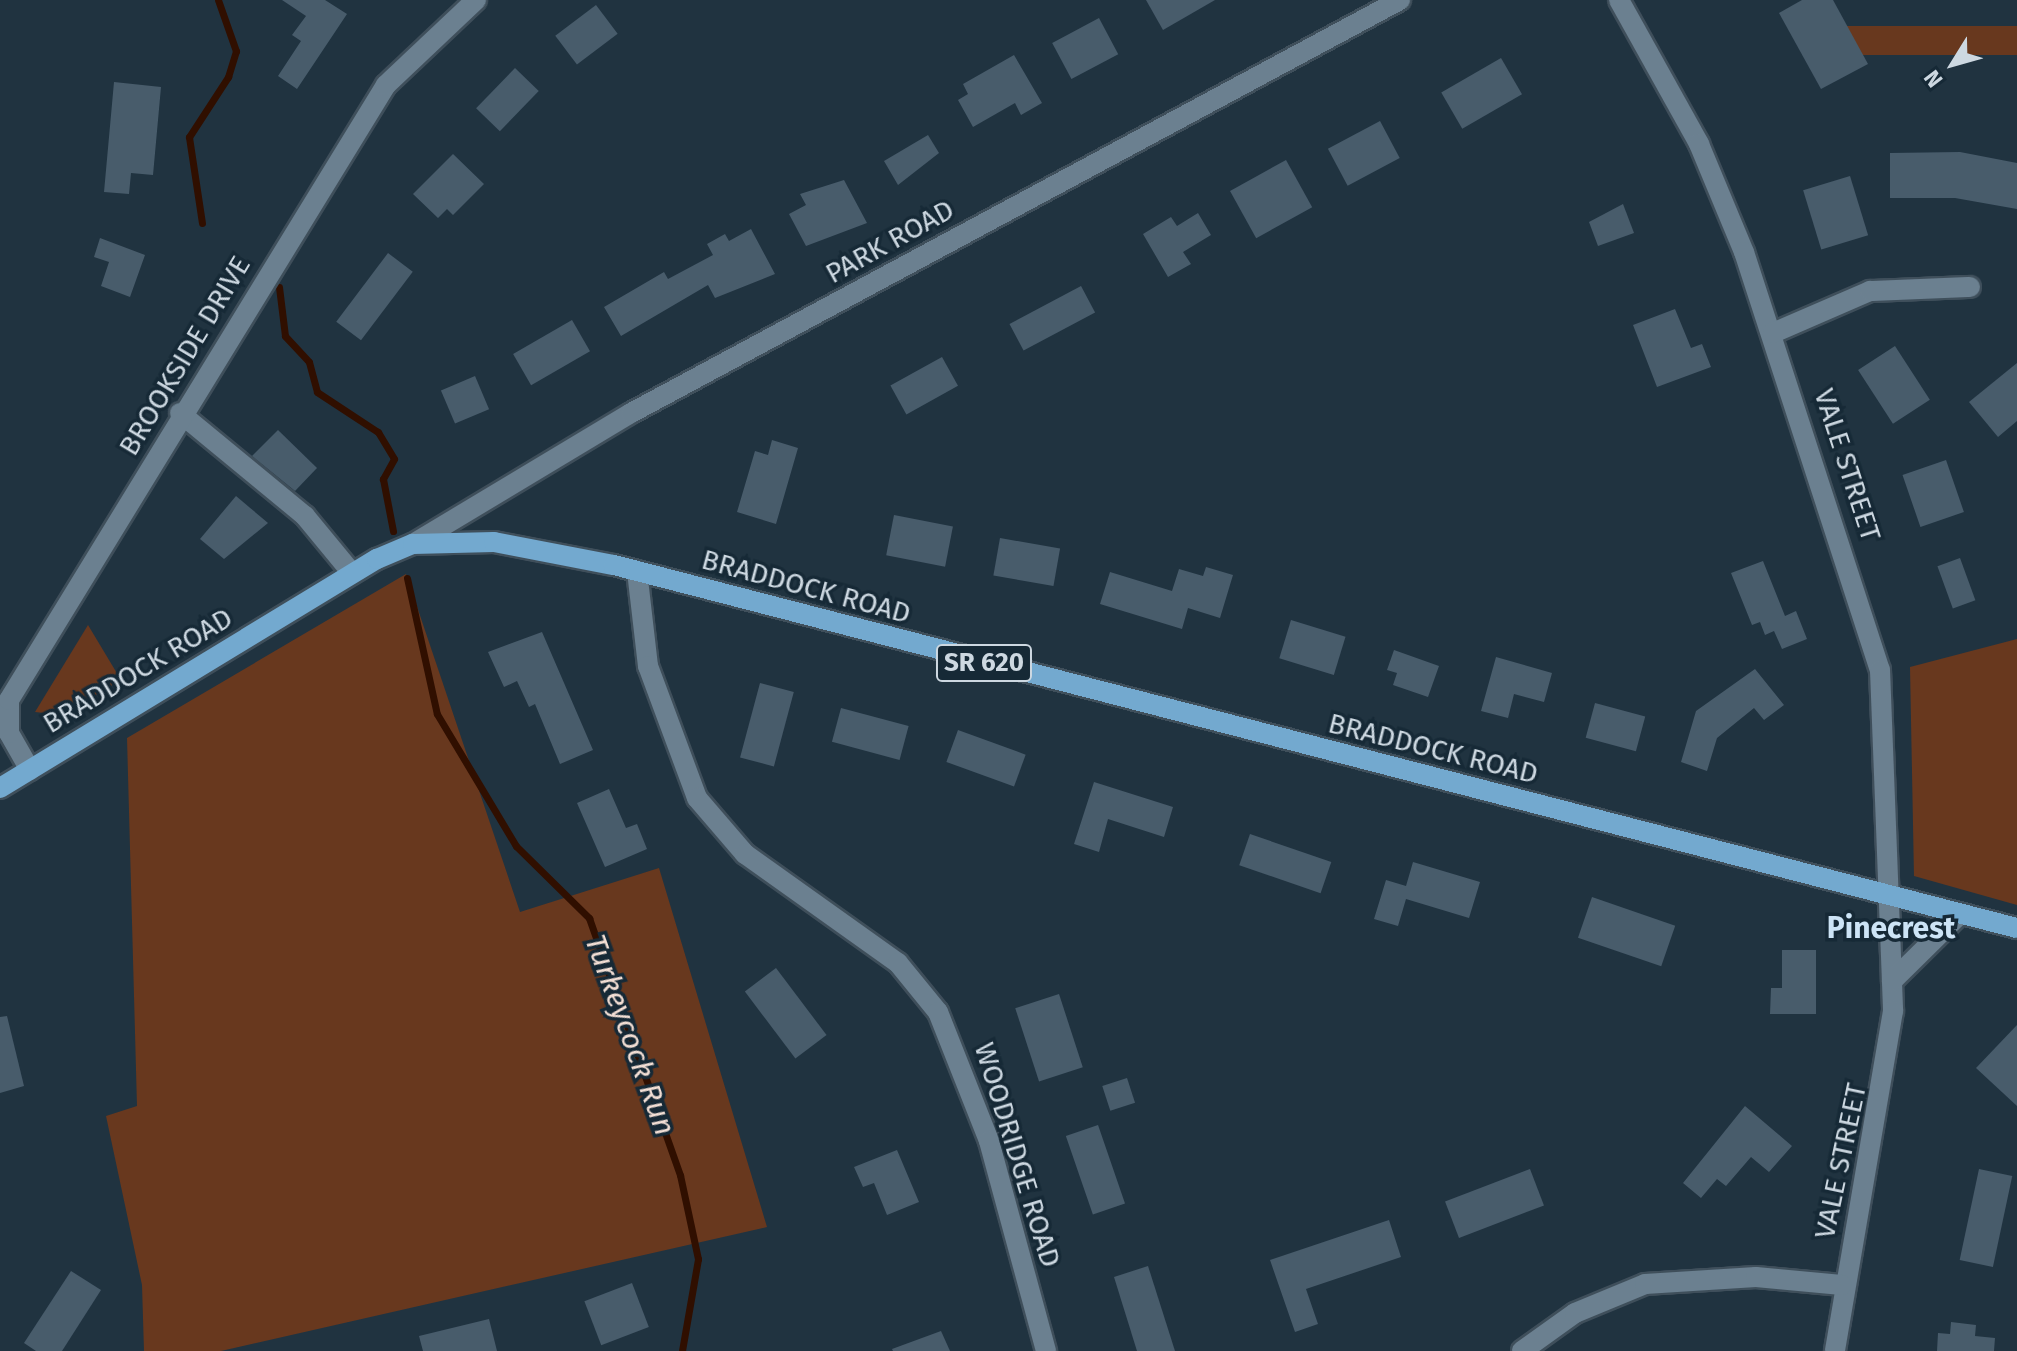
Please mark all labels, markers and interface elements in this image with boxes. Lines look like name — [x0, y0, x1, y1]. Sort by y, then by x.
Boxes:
north arrow — [1913, 24, 1993, 104]
text: N — [1918, 65, 1949, 93]
street label: PARK ROAD — [820, 193, 960, 291]
street label: BROOKSIDE DRIVE — [112, 250, 258, 462]
street label: VALE STREET — [1807, 385, 1887, 545]
street label: BRADDOCK ROAD — [698, 543, 914, 631]
street label: BRADDOCK ROAD — [37, 601, 239, 741]
road number: SR 620 — [934, 641, 1034, 685]
street label: BRADDOCK ROAD — [1325, 707, 1541, 791]
district label: Pinecrest — [1827, 910, 1955, 946]
water label: Turkeycock Run — [577, 930, 683, 1140]
street label: WOODRIDGE ROAD — [967, 1039, 1067, 1271]
street label: VALE STREET — [1808, 1080, 1874, 1242]

